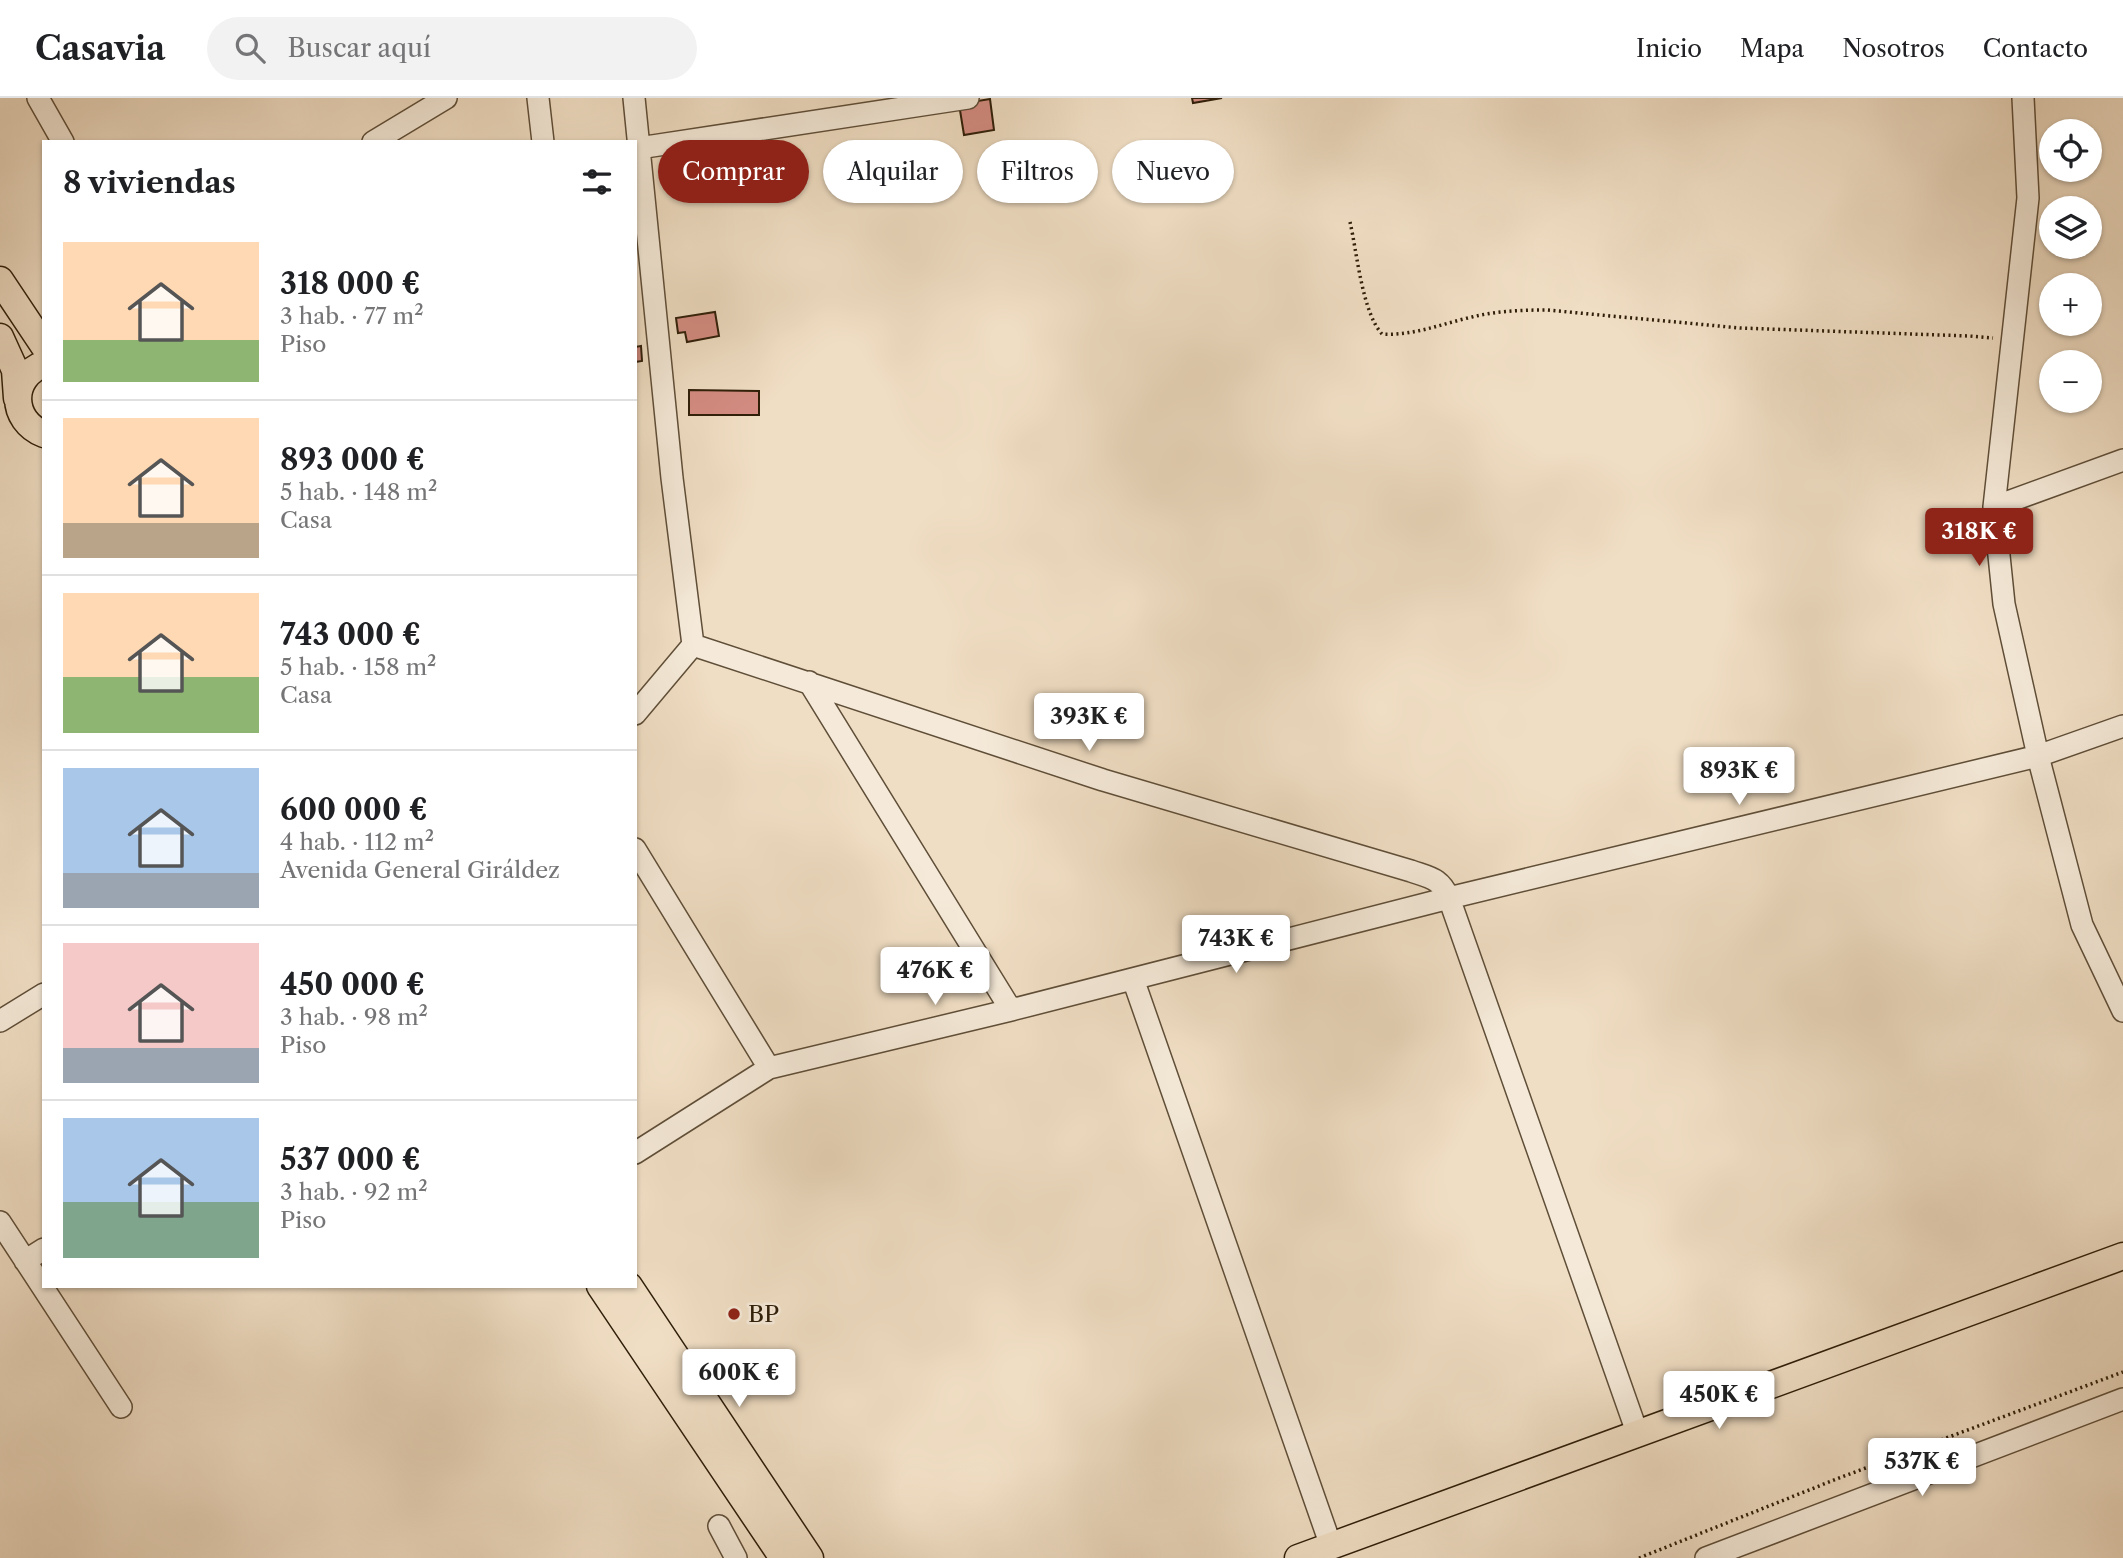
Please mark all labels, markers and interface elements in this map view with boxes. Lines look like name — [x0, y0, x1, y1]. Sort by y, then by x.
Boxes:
search box — [207, 17, 697, 80]
text: Casavia — [35, 28, 165, 69]
icon: search — [231, 29, 269, 67]
text: Buscar aquí — [287, 32, 431, 64]
text: Inicio — [1636, 34, 1702, 63]
text: Mapa — [1740, 34, 1804, 63]
text: Nosotros — [1842, 34, 1945, 63]
text: Contacto — [1983, 34, 2088, 63]
map controls — [2039, 119, 2102, 413]
button: locate — [2039, 119, 2102, 182]
chip: Comprar — [658, 140, 809, 203]
chip: Alquilar — [823, 140, 963, 203]
chip: Filtros — [977, 140, 1098, 203]
chip: Nuevo — [1112, 140, 1234, 203]
icon: filters — [578, 163, 616, 201]
text: 8 viviendas — [63, 164, 236, 201]
button: layers — [2039, 196, 2102, 259]
text: 318 000 € — [280, 265, 420, 302]
icon: home — [119, 270, 203, 354]
button: + — [2039, 273, 2102, 336]
text: 3 hab. · 77 m² — [280, 302, 424, 330]
text: Piso — [280, 330, 326, 358]
button: − — [2039, 350, 2102, 413]
text: 893 000 € — [280, 441, 425, 478]
icon: home — [119, 446, 203, 530]
text: 5 hab. · 148 m² — [280, 478, 437, 506]
text: Casa — [280, 506, 332, 534]
pin: 318K € — [1922, 508, 2036, 568]
text: 318K € — [1941, 517, 2017, 545]
text: 743 000 € — [280, 616, 421, 653]
icon: home — [119, 621, 203, 705]
text: 5 hab. · 158 m² — [280, 653, 437, 681]
text: Casa — [280, 681, 332, 709]
pin: 393K € — [1032, 694, 1146, 753]
text: 393K € — [1050, 702, 1128, 730]
pin: 893K € — [1682, 748, 1796, 807]
text: 893K € — [1699, 756, 1779, 784]
text: 600 000 € — [280, 791, 428, 828]
icon: home — [119, 796, 203, 880]
text: 4 hab. · 112 m² — [280, 828, 434, 856]
text: Avenida General Giráldez — [280, 856, 560, 884]
pin: 743K € — [1179, 916, 1293, 975]
text: 743K € — [1198, 924, 1274, 952]
pin: 476K € — [878, 948, 992, 1007]
text: 476K € — [896, 956, 974, 984]
text: 450 000 € — [280, 966, 425, 1003]
icon: home — [119, 971, 203, 1055]
text: 3 hab. · 98 m² — [280, 1003, 428, 1031]
text: Piso — [280, 1031, 326, 1059]
text: 537 000 € — [280, 1141, 421, 1178]
icon: home — [119, 1146, 203, 1230]
text: 3 hab. · 92 m² — [280, 1178, 428, 1206]
text: Piso — [280, 1206, 326, 1234]
place label: BP — [748, 1300, 779, 1328]
marker: BP — [726, 1306, 742, 1322]
pin: 600K € — [682, 1350, 796, 1409]
text: 600K € — [698, 1358, 780, 1386]
pin: 450K € — [1662, 1372, 1776, 1431]
text: 450K € — [1679, 1380, 1759, 1408]
pin: 537K € — [1865, 1438, 1979, 1498]
text: 537K € — [1884, 1447, 1960, 1475]

